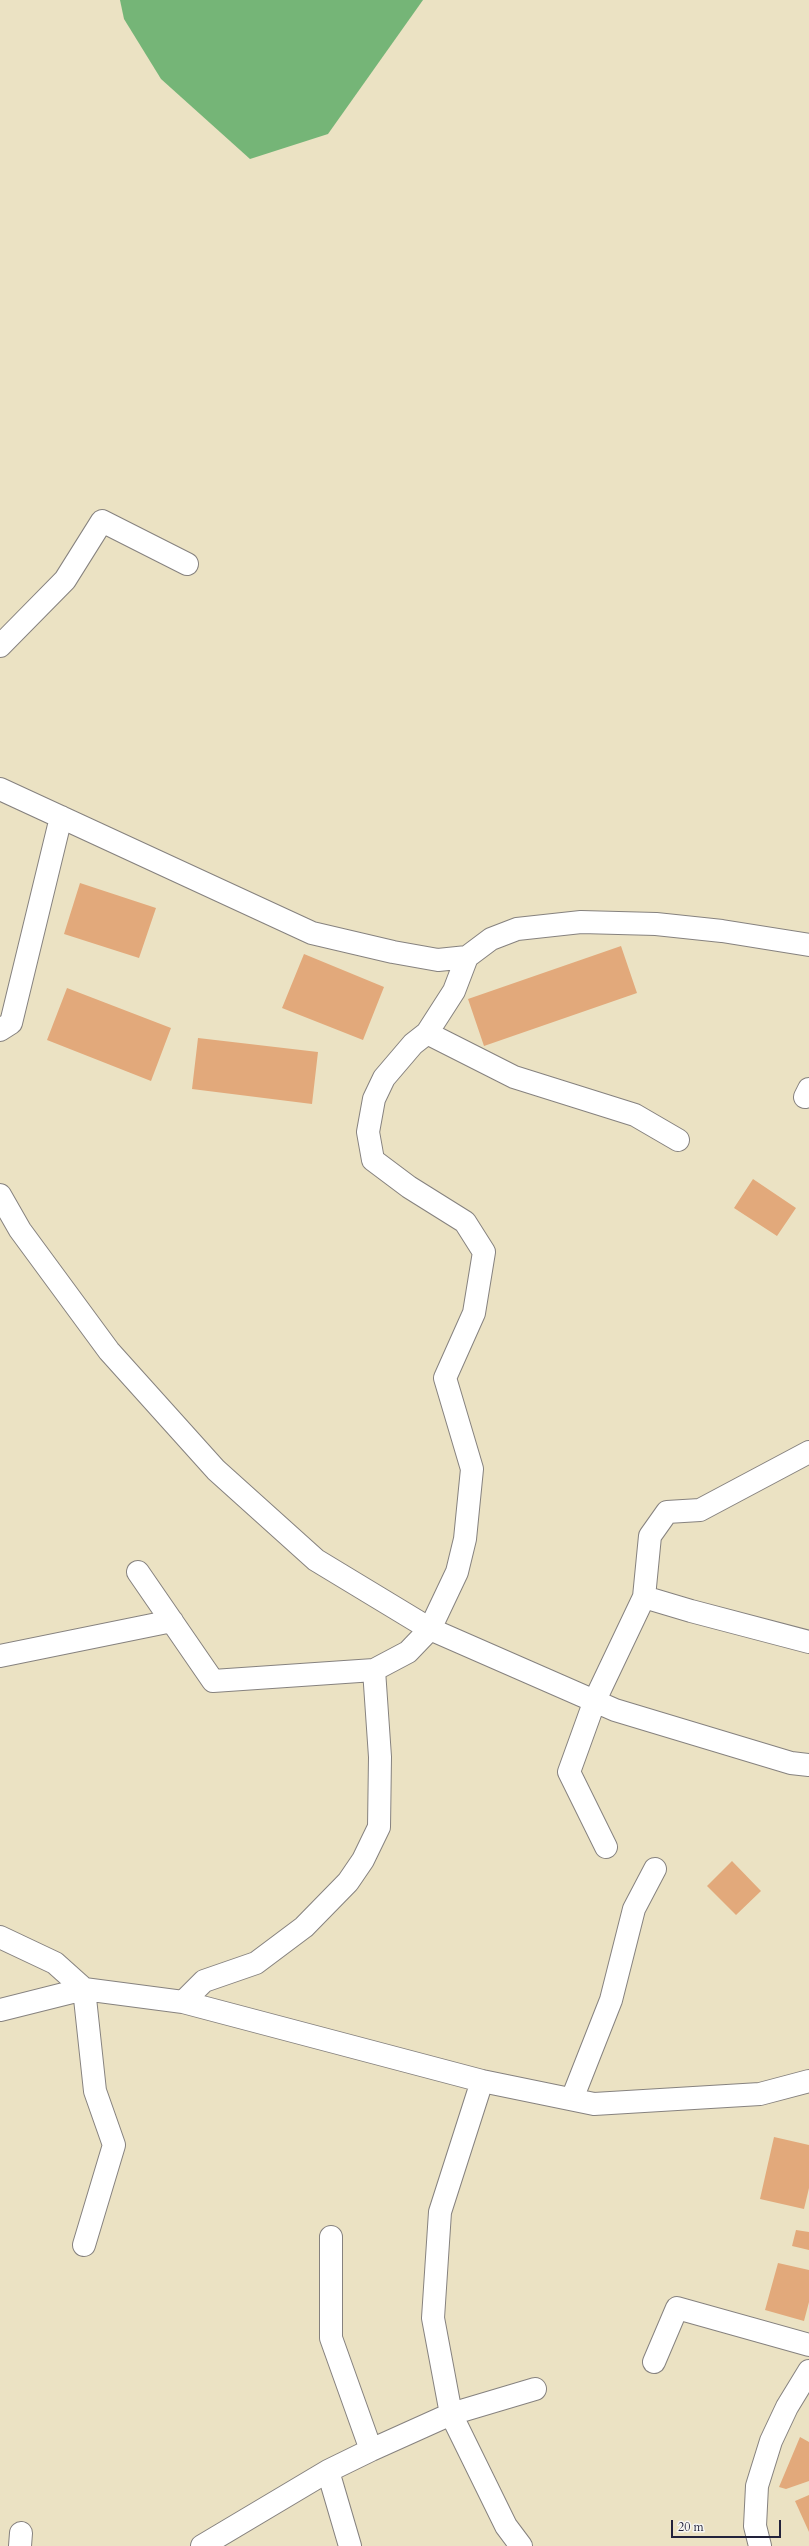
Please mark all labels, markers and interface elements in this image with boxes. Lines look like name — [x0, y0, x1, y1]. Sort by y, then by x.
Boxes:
scale bar — [673, 2512, 783, 2538]
text: 20 m — [678, 2519, 704, 2535]

